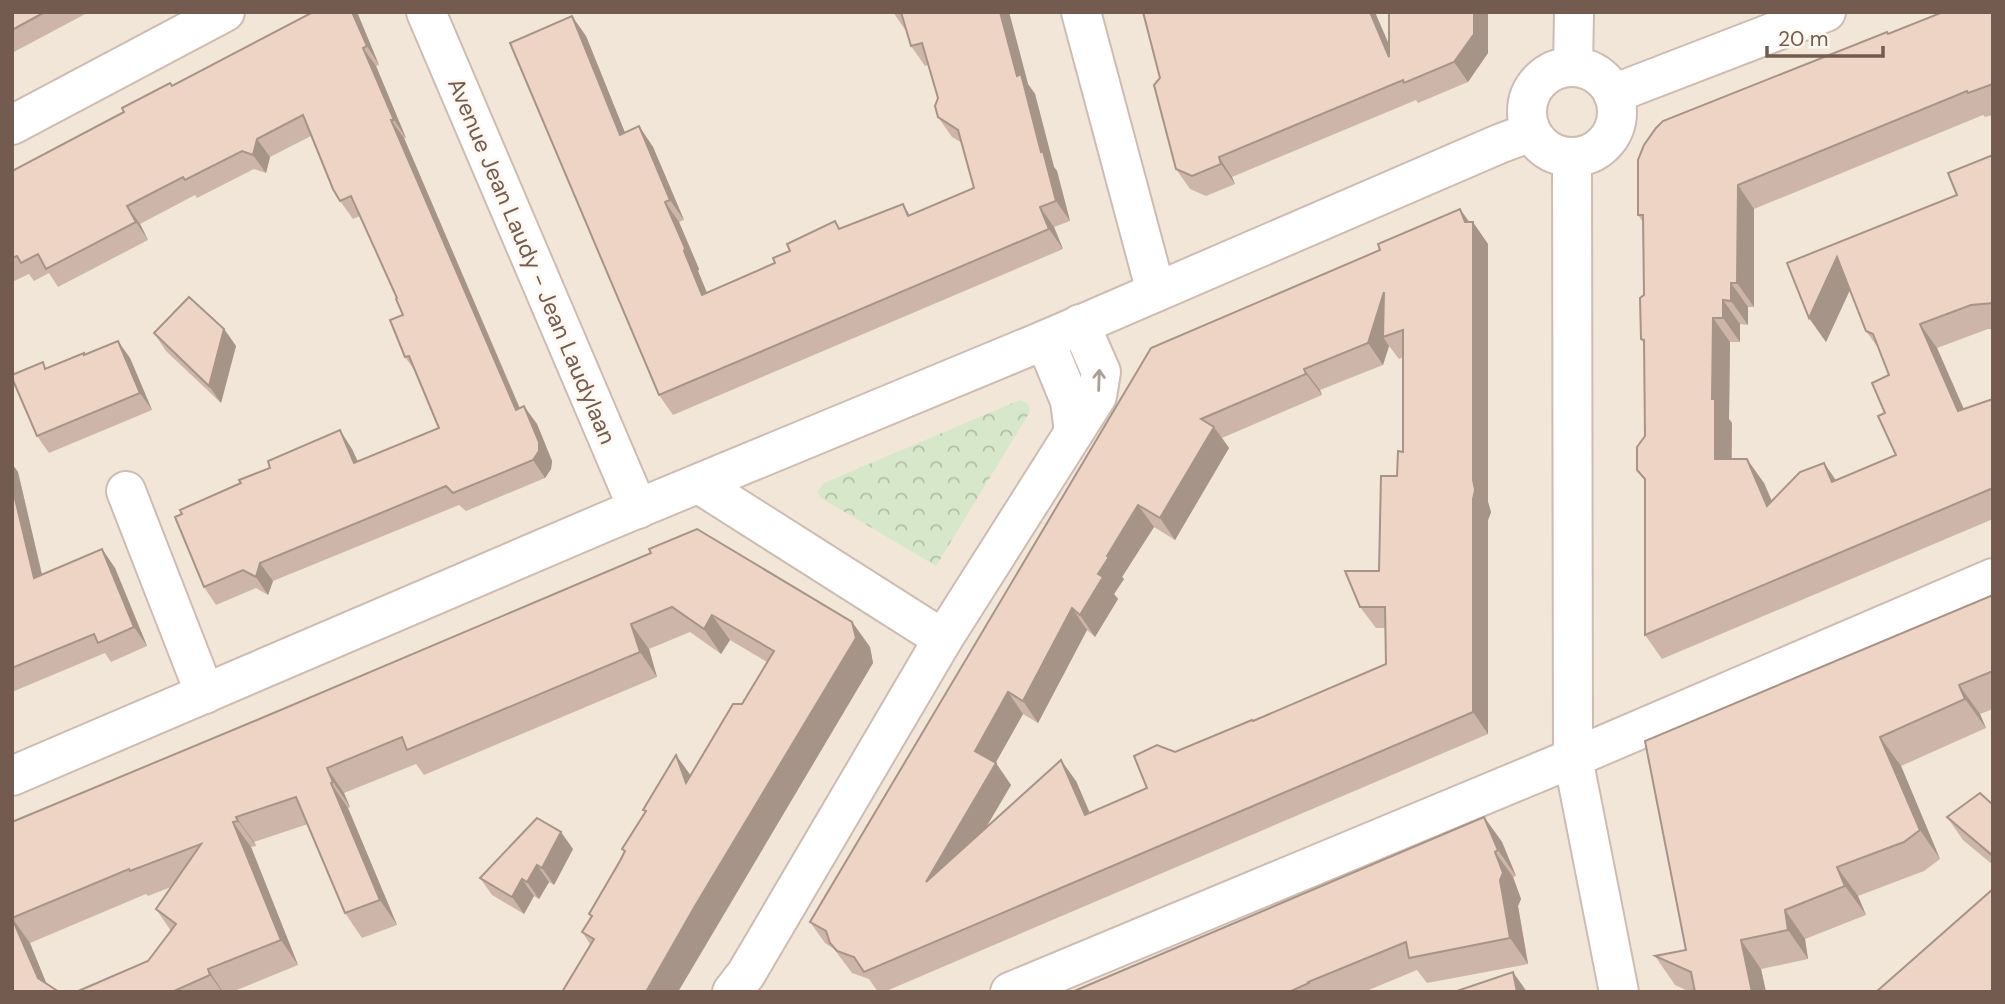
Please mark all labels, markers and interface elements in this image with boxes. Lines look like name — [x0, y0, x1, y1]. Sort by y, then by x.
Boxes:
scale bar — [1767, 14, 1882, 58]
text: 20 m — [1778, 25, 1829, 53]
street label: Avenue Jean Laudy - Jean Laudylaan — [441, 73, 623, 449]
one-way arrow — [1092, 369, 1105, 392]

